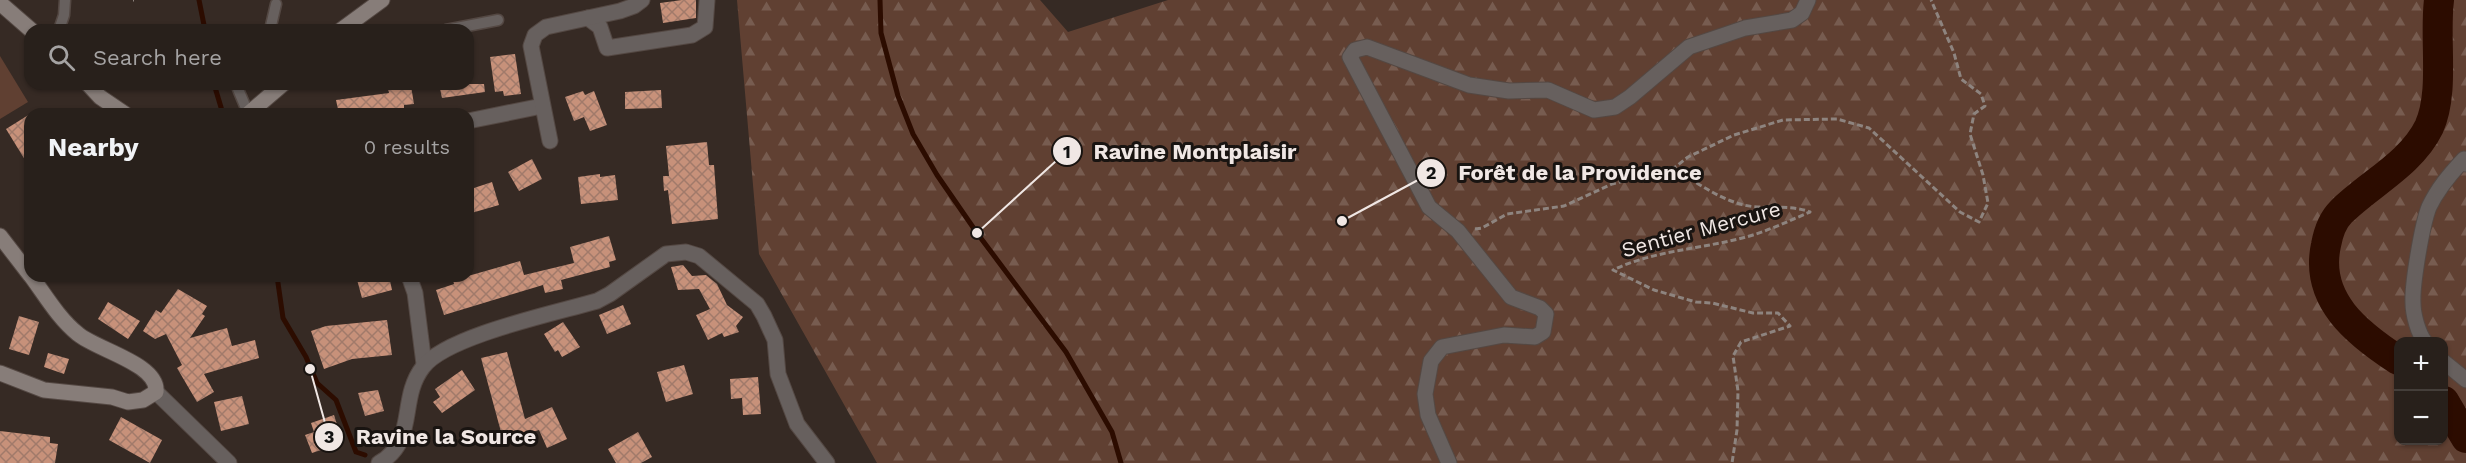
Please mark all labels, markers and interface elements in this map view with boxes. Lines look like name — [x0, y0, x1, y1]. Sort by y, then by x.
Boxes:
search box — [24, 24, 474, 90]
icon: search — [45, 41, 78, 74]
text: Search here — [93, 45, 222, 70]
callout: Ravine Montplaisir — [1052, 131, 1309, 171]
text: Nearby — [48, 132, 139, 162]
text: 0 results — [364, 135, 450, 159]
text: Ravine Montplaisir — [1093, 139, 1297, 164]
text: 1 — [1063, 141, 1071, 162]
callout: Forêt de la Providence — [1416, 153, 1714, 193]
text: Forêt de la Providence — [1458, 160, 1702, 185]
text: 2 — [1426, 162, 1436, 183]
street label: Sentier Mercure — [1619, 196, 1783, 262]
map controls — [2394, 337, 2448, 445]
button: + — [2394, 337, 2448, 391]
button: − — [2394, 391, 2448, 445]
callout: Ravine la Source — [314, 417, 549, 457]
text: Ravine la Source — [356, 424, 536, 449]
text: 3 — [324, 426, 334, 447]

